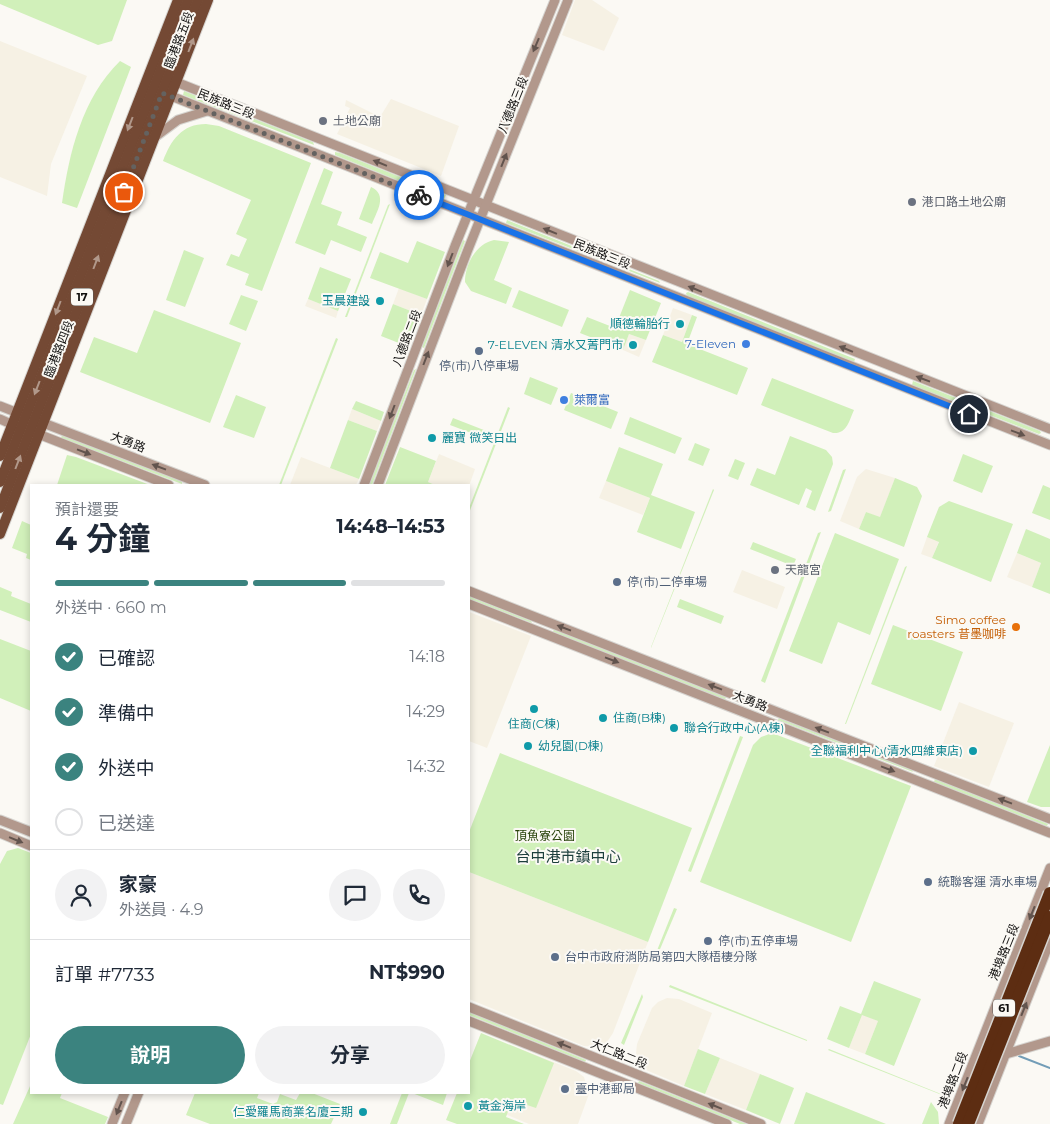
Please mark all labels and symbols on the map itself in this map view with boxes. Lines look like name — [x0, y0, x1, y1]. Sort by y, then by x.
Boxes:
street label: 臨港路五段 — [161, 9, 196, 71]
one-way arrow — [188, 37, 195, 52]
one-way arrow — [532, 38, 540, 53]
street label: 八德路三段 — [494, 74, 531, 135]
street label: 民族路三段 — [196, 85, 257, 122]
place label: 土地公廟 — [333, 113, 381, 128]
marker: 土地公廟 — [317, 115, 329, 127]
one-way arrow — [125, 117, 133, 131]
one-way arrow — [501, 153, 509, 167]
one-way arrow — [372, 159, 387, 167]
courier — [394, 170, 444, 220]
pin — [103, 171, 145, 213]
place label: 港口路土地公廟 — [922, 194, 1006, 209]
marker: 港口路土地公廟 — [906, 196, 918, 208]
one-way arrow — [542, 226, 557, 234]
street label: 民族路三段 — [572, 235, 633, 272]
one-way arrow — [446, 253, 454, 268]
one-way arrow — [92, 254, 100, 269]
one-way arrow — [688, 284, 702, 292]
road number: 17 — [71, 288, 93, 306]
place label: 玉晨建設 — [322, 293, 370, 308]
marker: 玉晨建設 — [374, 295, 386, 307]
one-way arrow — [54, 301, 62, 316]
street label: 八德路二段 — [389, 307, 424, 369]
place label: 順德輪胎行 — [610, 316, 670, 331]
street label: 臨港路四段 — [41, 318, 76, 380]
marker: 順德輪胎行 — [674, 318, 686, 330]
place label: 7-Eleven — [685, 336, 736, 351]
place label: 7-ELEVEN 清水又菁門市 — [488, 337, 623, 352]
marker: 7-Eleven — [740, 338, 752, 350]
marker: 7-ELEVEN 清水又菁門市 — [627, 339, 639, 351]
one-way arrow — [839, 344, 853, 352]
marker: 停(市)八停車場 — [473, 345, 485, 357]
one-way arrow — [423, 351, 431, 365]
place label: 停(市)八停車場 — [439, 358, 519, 373]
one-way arrow — [915, 375, 930, 383]
one-way arrow — [32, 381, 40, 395]
place label: 萊爾富 — [574, 392, 610, 407]
pin — [948, 393, 990, 435]
marker: 萊爾富 — [558, 394, 570, 406]
one-way arrow — [388, 404, 395, 419]
street label: 大勇路 — [109, 428, 148, 455]
one-way arrow — [1011, 429, 1025, 437]
place label: 麗寶 微笑日出 — [442, 430, 517, 445]
marker: 麗寶 微笑日出 — [426, 432, 438, 444]
one-way arrow — [77, 448, 92, 456]
one-way arrow — [15, 455, 22, 470]
one-way arrow — [152, 463, 166, 471]
place label: 天龍宮 — [785, 562, 821, 577]
marker: 天龍宮 — [769, 564, 781, 576]
place label: 停(市)二停車場 — [627, 574, 707, 589]
marker: 停(市)二停車場 — [611, 576, 623, 588]
place label: Simo coffee roasters 昔墨咖啡 — [907, 612, 1006, 641]
marker: Simo coffee roasters 昔墨咖啡 — [1010, 621, 1022, 633]
one-way arrow — [556, 624, 571, 631]
one-way arrow — [605, 657, 619, 665]
one-way arrow — [708, 683, 722, 691]
street label: 大勇路 — [731, 687, 770, 714]
marker: 住商(C棟) — [528, 703, 540, 715]
place label: 住商(B棟) — [613, 710, 666, 725]
marker: 住商(B棟) — [597, 712, 609, 724]
place label: 住商(C棟) — [508, 716, 560, 731]
place label: 聯合行政中心(A棟) — [684, 720, 785, 735]
marker: 聯合行政中心(A棟) — [668, 722, 680, 734]
one-way arrow — [815, 725, 830, 733]
place label: 幼兒園(D棟) — [538, 738, 604, 753]
marker: 幼兒園(D棟) — [522, 740, 534, 752]
place label: 全聯福利中心(清水四維東店) — [811, 743, 963, 758]
marker: 全聯福利中心(清水四維東店) — [967, 745, 979, 757]
one-way arrow — [881, 765, 896, 773]
one-way arrow — [997, 797, 1012, 804]
park label: 頂魚寮公園 — [515, 828, 575, 843]
one-way arrow — [9, 836, 23, 844]
district label: 台中港市鎮中心 — [515, 847, 621, 866]
place label: 統聯客運 清水車場 — [938, 874, 1037, 889]
marker: 統聯客運 清水車場 — [922, 876, 934, 888]
one-way arrow — [1028, 906, 1036, 921]
street label: 港埠路三段 — [985, 921, 1022, 982]
place label: 停(市)五停車場 — [718, 933, 798, 948]
marker: 停(市)五停車場 — [702, 935, 714, 947]
place label: 台中市政府消防局第四大隊梧棲分隊 — [565, 949, 757, 964]
marker: 台中市政府消防局第四大隊梧棲分隊 — [549, 951, 561, 963]
road number: 61 — [993, 1000, 1015, 1016]
one-way arrow — [1020, 1001, 1028, 1016]
street label: 大仁路二段 — [589, 1035, 650, 1072]
one-way arrow — [556, 1041, 571, 1049]
street label: 港埠路二段 — [935, 1049, 970, 1111]
one-way arrow — [960, 1077, 968, 1092]
place label: 臺中港郵局 — [575, 1081, 635, 1096]
marker: 臺中港郵局 — [559, 1083, 571, 1095]
place label: 黃金海岸 — [478, 1098, 526, 1113]
marker: 黃金海岸 — [462, 1100, 474, 1112]
one-way arrow — [115, 1101, 123, 1116]
one-way arrow — [708, 1102, 723, 1109]
place label: 仁愛羅馬商業名廈三期 — [233, 1104, 353, 1119]
marker: 仁愛羅馬商業名廈三期 — [357, 1106, 369, 1118]

